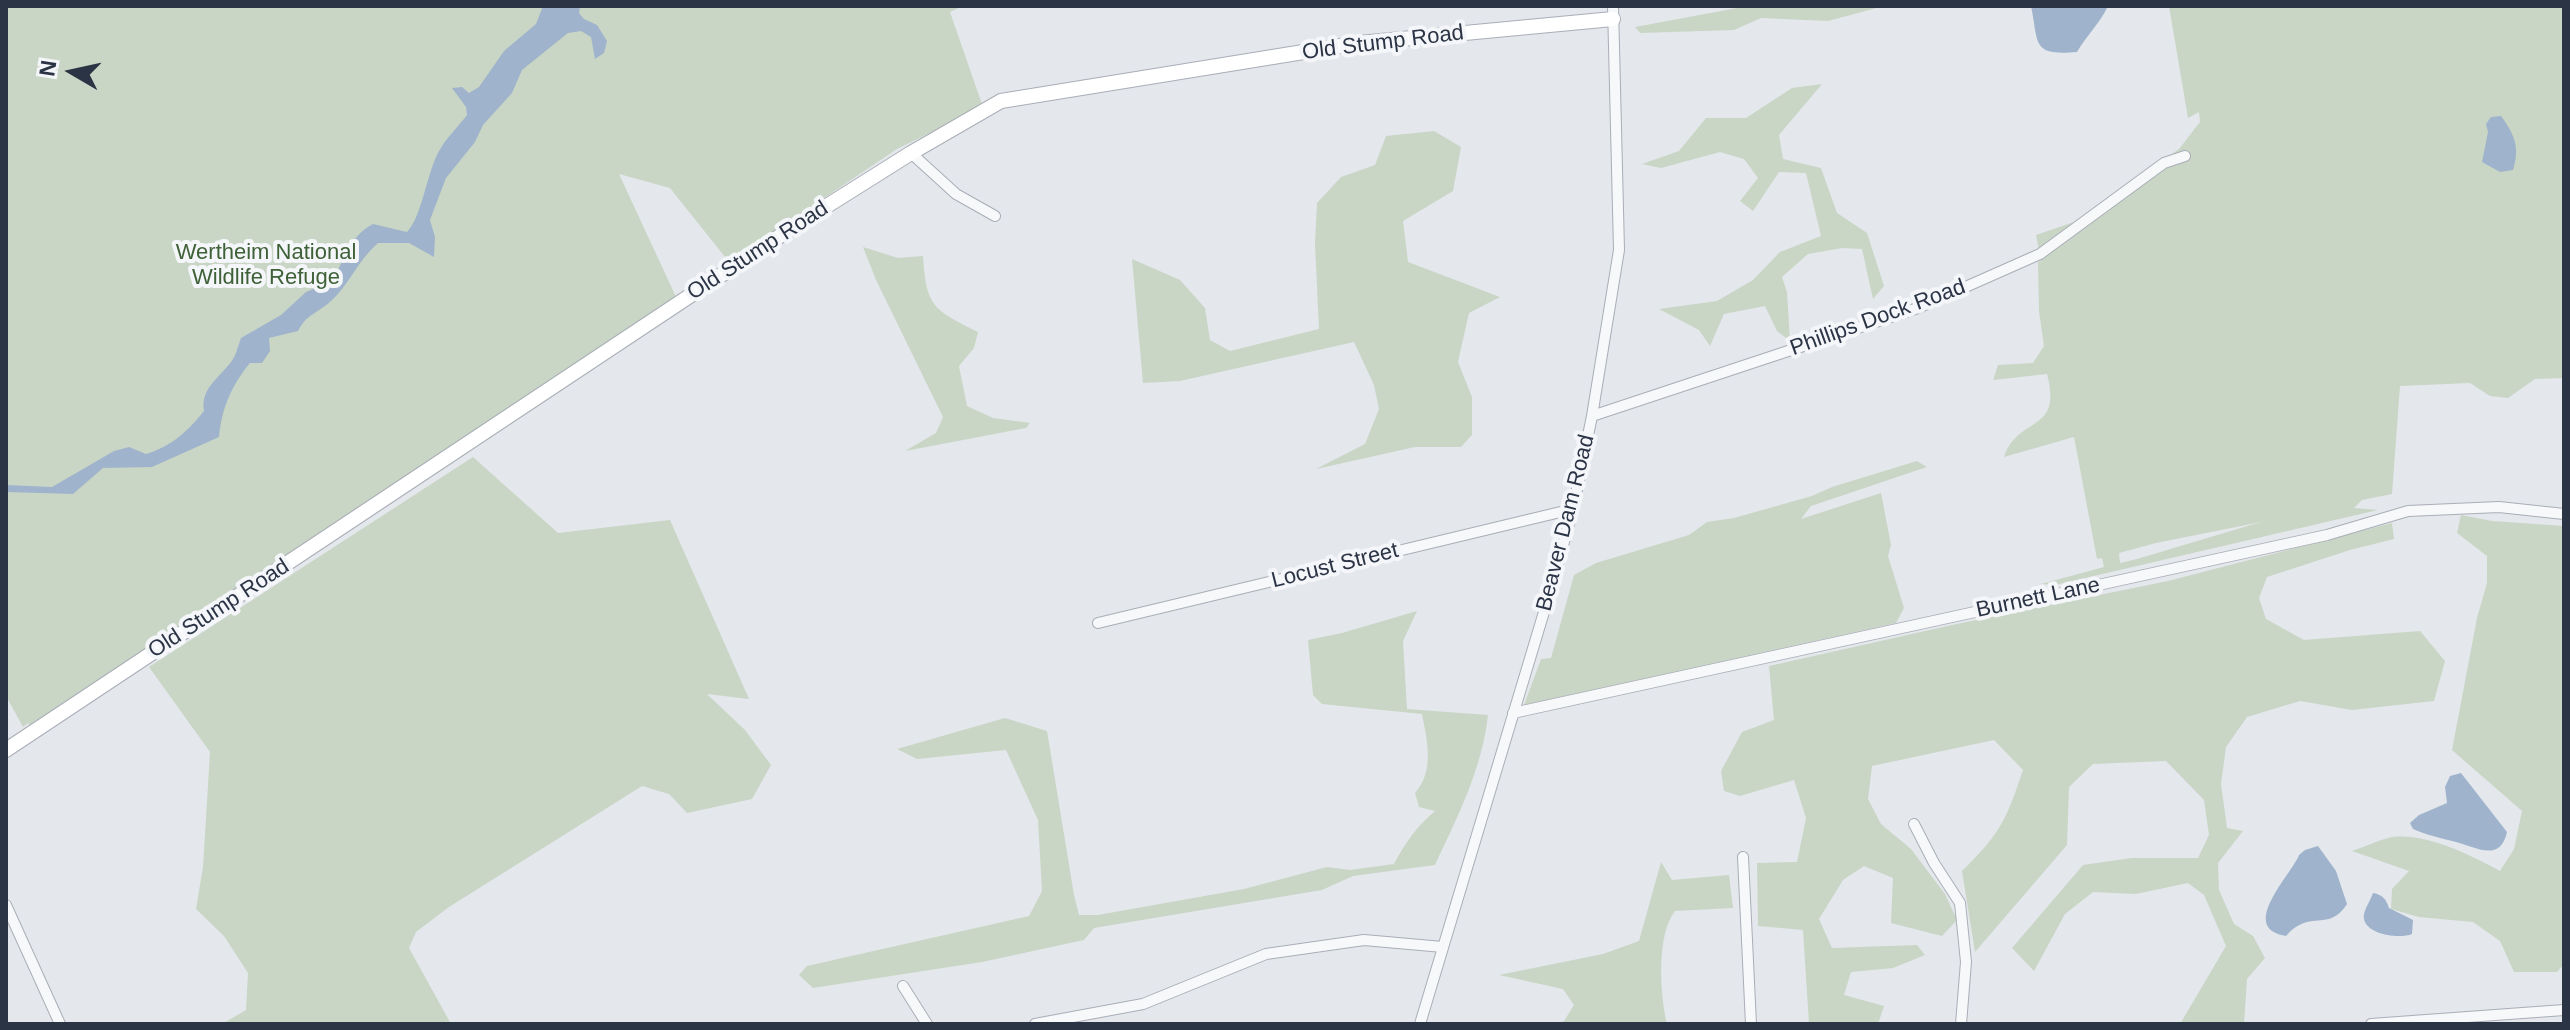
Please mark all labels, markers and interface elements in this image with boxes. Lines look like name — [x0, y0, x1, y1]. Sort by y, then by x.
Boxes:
street label: Old Stump Road — [1301, 20, 1465, 66]
north arrow — [32, 32, 112, 112]
text: N — [34, 58, 61, 78]
street label: Old Stump Road — [683, 196, 833, 306]
park label: Wertheim National Wildlife Refuge — [176, 240, 356, 292]
street label: Phillips Dock Road — [1787, 274, 1969, 362]
street label: Beaver Dam Road — [1531, 432, 1601, 614]
street label: Locust Street — [1269, 538, 1401, 594]
street label: Old Stump Road — [144, 554, 294, 664]
street label: Burnett Lane — [1974, 572, 2102, 624]

